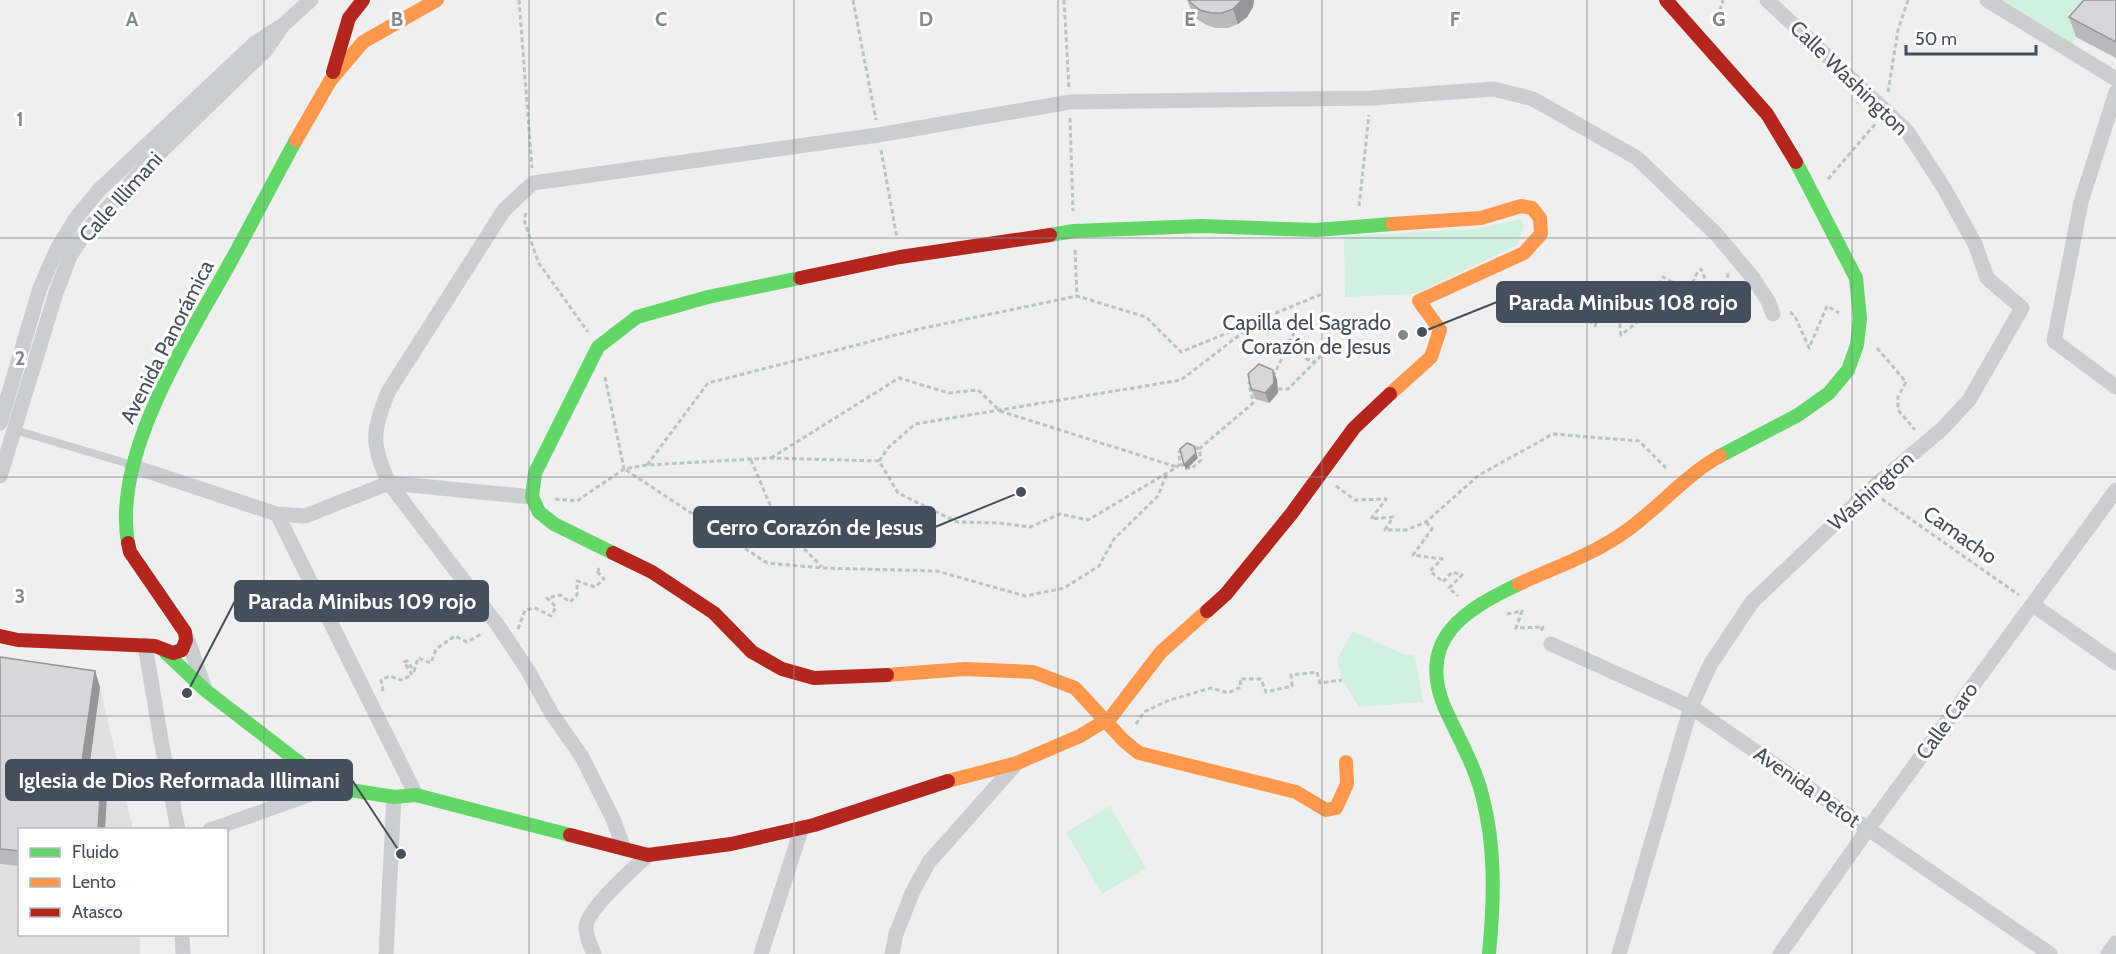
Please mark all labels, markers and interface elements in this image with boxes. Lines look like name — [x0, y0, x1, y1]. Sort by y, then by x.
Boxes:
text: A — [126, 7, 139, 31]
text: B — [391, 7, 403, 31]
text: C — [655, 7, 667, 31]
text: D — [919, 7, 933, 31]
text: E — [1184, 7, 1196, 31]
text: F — [1450, 7, 1461, 31]
text: G — [1712, 7, 1726, 31]
street label: Calle Washington — [1785, 15, 1914, 140]
scale bar — [1906, 18, 2036, 56]
text: 50 m — [1915, 28, 1957, 50]
text: 1 — [16, 107, 24, 131]
street label: Calle Illimani — [74, 146, 168, 247]
street label: Avenida Panorámica — [115, 256, 219, 428]
callout: Parada Minibus 108 rojo — [1497, 282, 1750, 322]
text: Parada Minibus 108 rojo — [1508, 289, 1738, 316]
place label: Capilla del Sagrado Corazón de Jesus — [1222, 310, 1391, 359]
marker: Capilla del Sagrado Corazón de Jesus — [1396, 328, 1410, 342]
text: 2 — [15, 346, 25, 370]
street label: Washington — [1823, 446, 1918, 535]
street label: Camacho — [1919, 500, 2002, 569]
callout: Cerro Corazón de Jesus — [694, 507, 935, 547]
text: Cerro Corazón de Jesus — [707, 514, 923, 541]
callout: Parada Minibus 109 rojo — [235, 581, 488, 621]
text: 3 — [15, 584, 25, 608]
text: Parada Minibus 109 rojo — [248, 588, 476, 615]
street label: Calle Caro — [1910, 677, 1983, 764]
street label: Avenida Petot — [1749, 741, 1865, 832]
callout: Iglesia de Dios Reformada Illimani — [6, 760, 352, 800]
text: Iglesia de Dios Reformada Illimani — [18, 767, 340, 794]
legend — [18, 828, 228, 936]
text: Fluido — [72, 841, 119, 863]
text: Lento — [72, 871, 116, 893]
text: Atasco — [72, 901, 123, 923]

